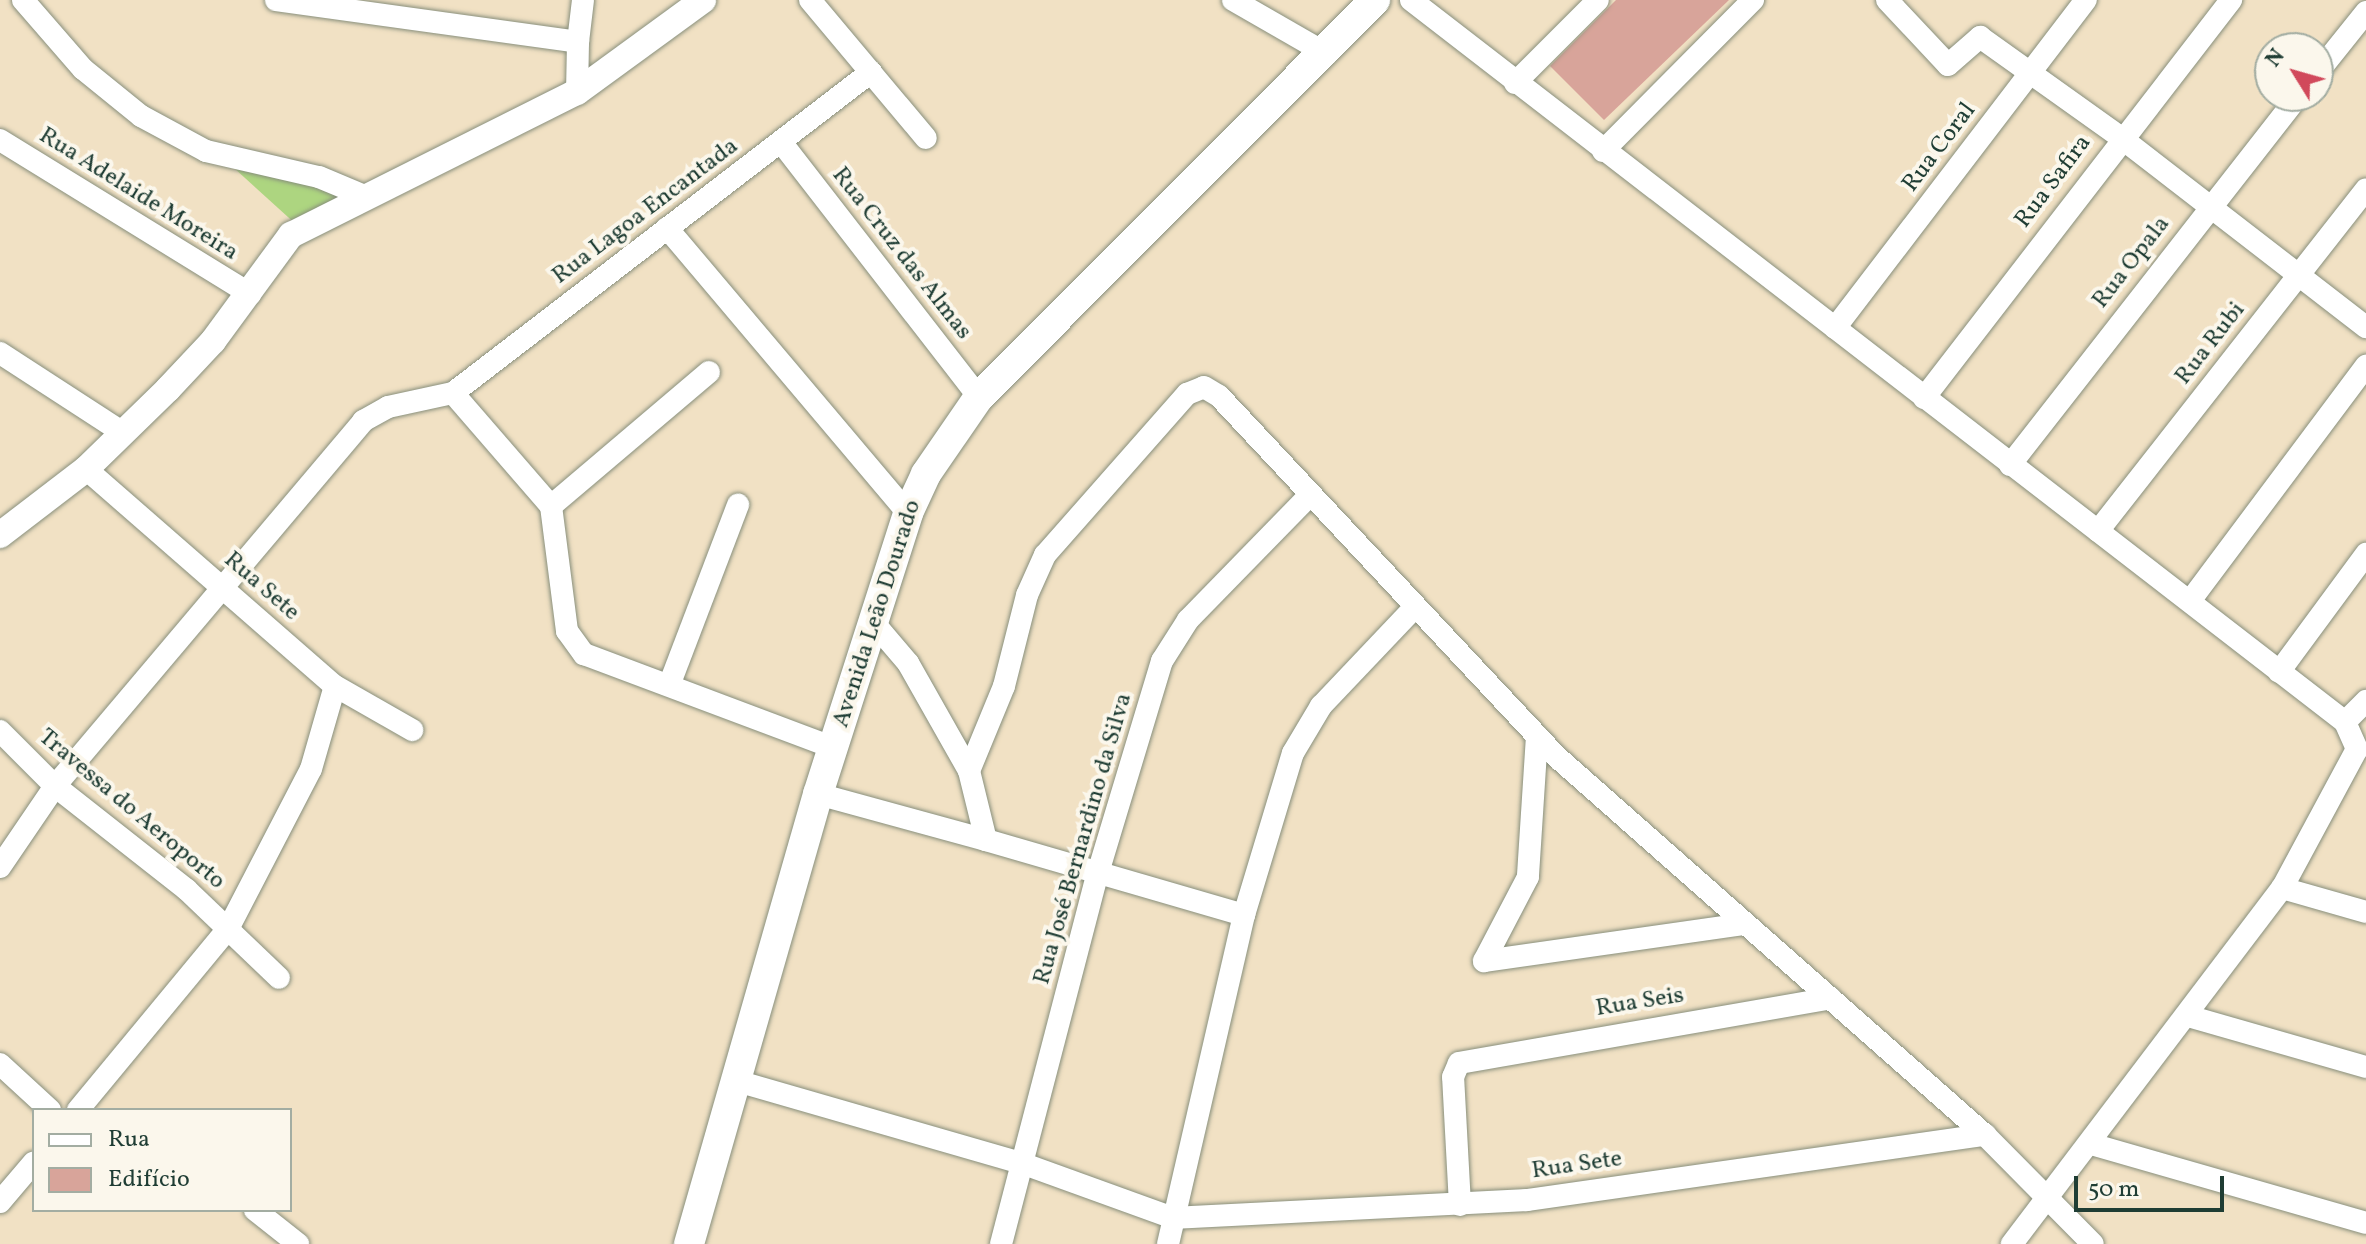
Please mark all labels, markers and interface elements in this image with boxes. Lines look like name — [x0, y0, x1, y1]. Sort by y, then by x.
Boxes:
north arrow — [2254, 32, 2334, 112]
text: N — [2259, 43, 2293, 74]
street label: Rua Coral — [1897, 98, 1983, 198]
street label: Rua Adelaide Moreira — [33, 122, 243, 268]
street label: Rua Safira — [2010, 130, 2098, 234]
street label: Rua Lagoa Encantada — [547, 133, 745, 291]
street label: Rua Cruz das Almas — [825, 162, 977, 346]
street label: Rua Opala — [2087, 211, 2177, 315]
street label: Rua Rubi — [2170, 297, 2252, 391]
street label: Avenida Leão Dourado — [828, 497, 928, 731]
street label: Rua Sete — [217, 546, 305, 628]
street label: Rua José Bernardino da Silva — [1029, 690, 1139, 988]
street label: Travessa do Aeroporto — [32, 724, 230, 896]
street label: Rua Seis — [1594, 982, 1686, 1024]
legend — [32, 1108, 292, 1212]
text: Rua — [108, 1123, 150, 1157]
street label: Rua Sete — [1530, 1145, 1624, 1187]
scale bar — [2078, 1160, 2228, 1210]
text: Edifício — [108, 1163, 190, 1197]
text: 50 m — [2088, 1173, 2140, 1207]

